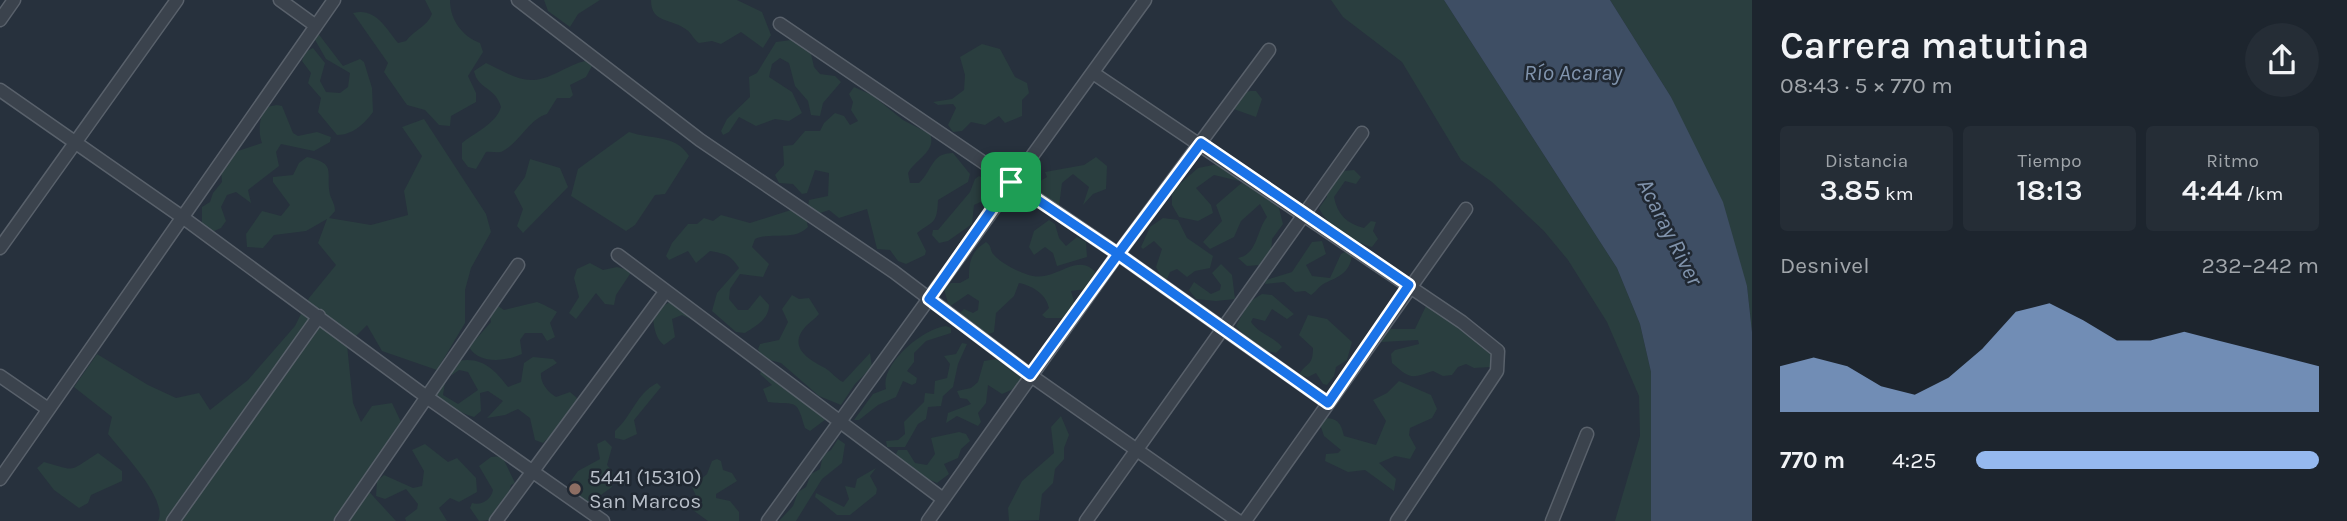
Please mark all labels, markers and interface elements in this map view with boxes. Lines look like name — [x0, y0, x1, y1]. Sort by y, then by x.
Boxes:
text: Carrera matutina — [1780, 23, 2089, 68]
button: share — [2245, 23, 2319, 97]
water label: Río Acaray — [1524, 59, 1623, 86]
text: 08:43 · 5 × 770 m — [1780, 72, 1953, 99]
text: Distancia — [1825, 150, 1908, 172]
text: Tiempo — [2017, 150, 2082, 172]
text: Ritmo — [2206, 150, 2259, 172]
pin — [981, 152, 1041, 212]
icon: arrive — [992, 163, 1030, 201]
text: 3.85 — [1820, 172, 1881, 208]
text: 18:13 — [2016, 172, 2083, 208]
text: 4:44 — [2182, 172, 2242, 208]
water label: Acaray River — [1632, 174, 1709, 291]
text: km — [1881, 183, 1914, 205]
text: /km — [2242, 183, 2283, 205]
text: Desnivel — [1780, 252, 1870, 279]
text: 232–242 m — [2201, 252, 2319, 279]
text: 770 m — [1780, 447, 1845, 474]
text: 4:25 — [1892, 447, 1936, 474]
place label: 5441 (15310) San Marcos — [589, 465, 702, 513]
marker: 5441 (15310) San Marcos — [567, 481, 583, 497]

